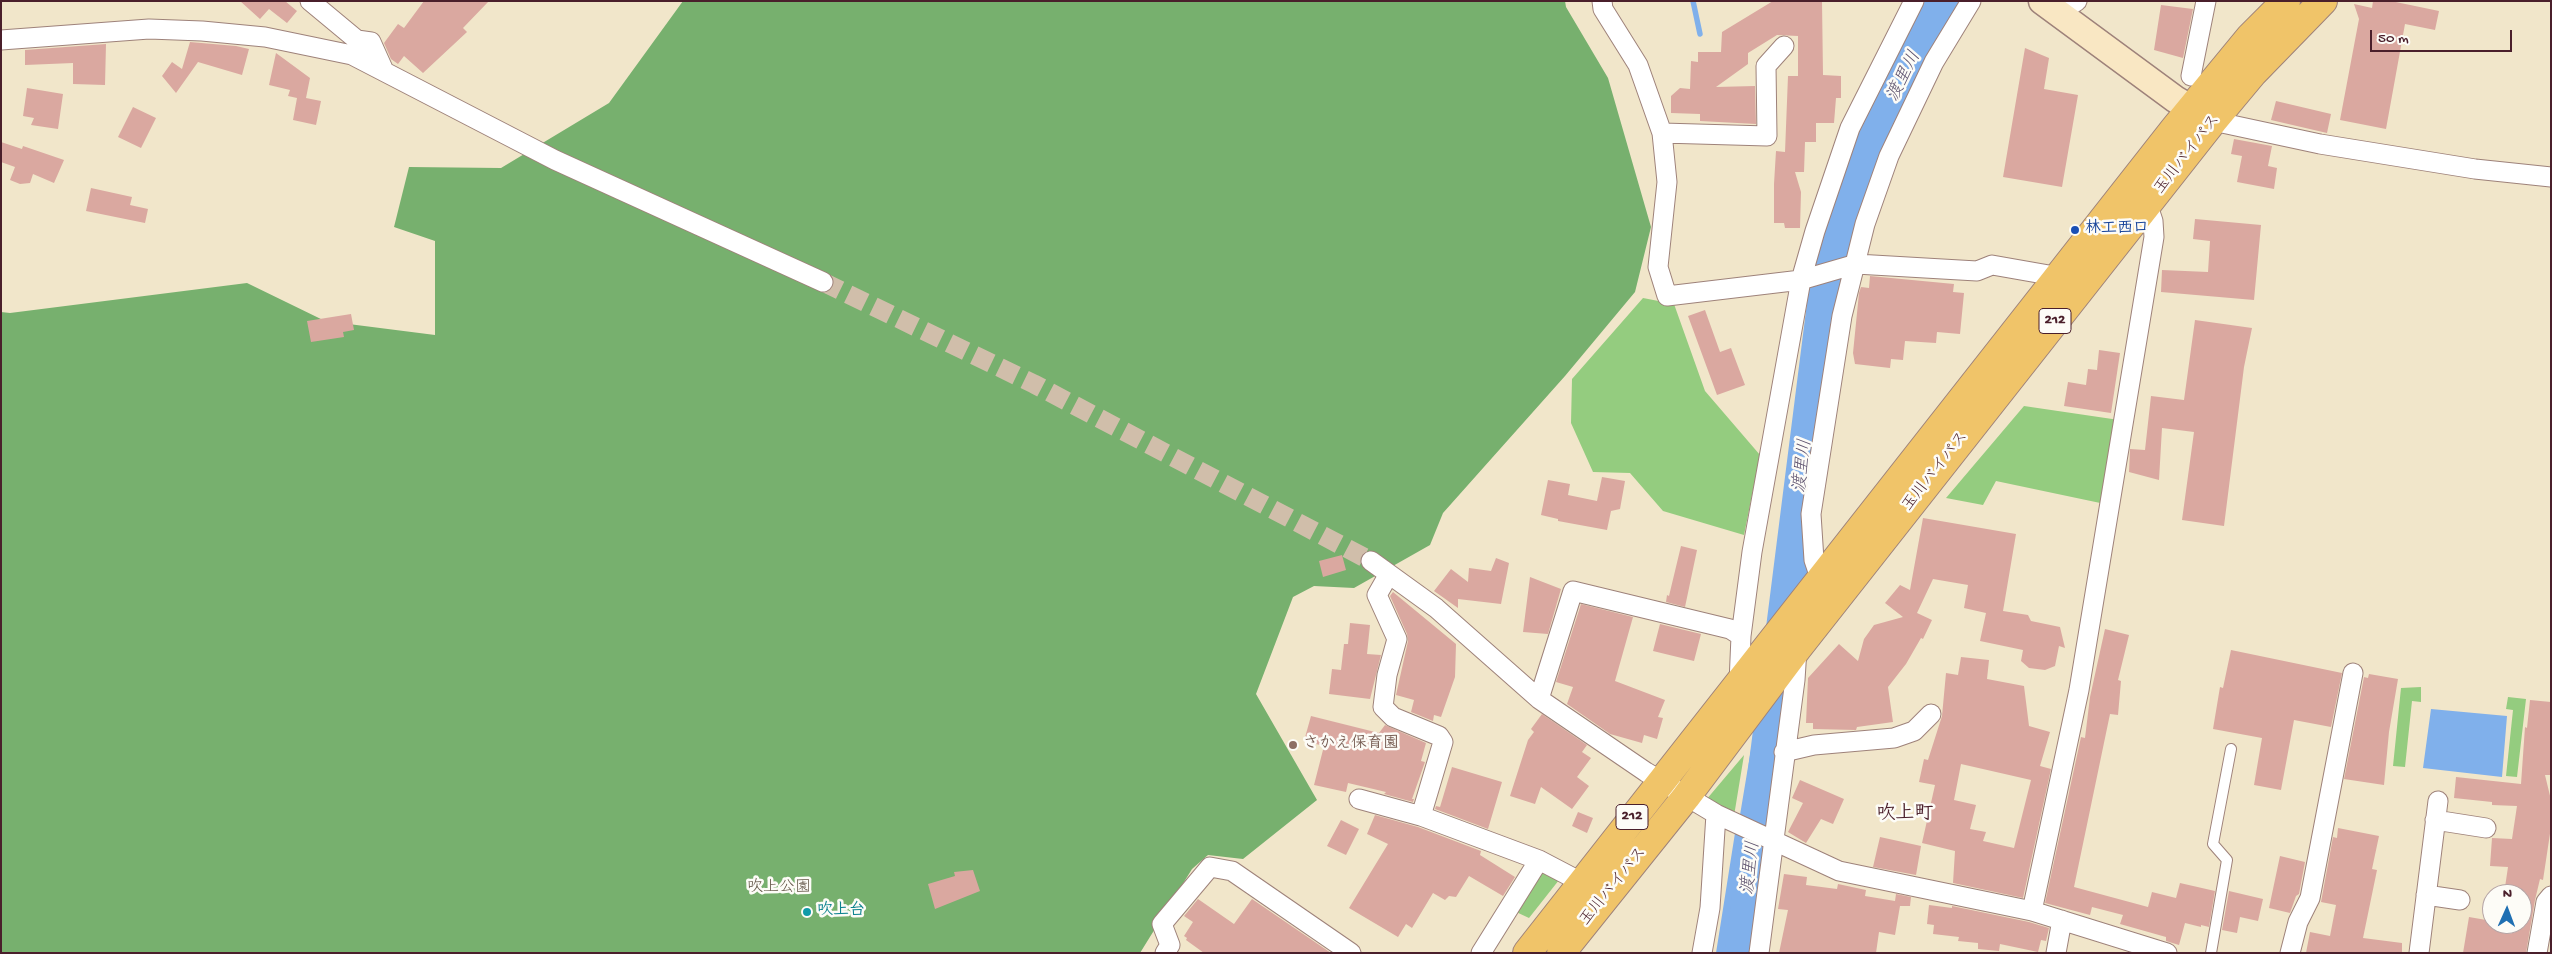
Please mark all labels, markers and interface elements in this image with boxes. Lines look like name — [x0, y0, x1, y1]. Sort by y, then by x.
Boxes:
scale bar — [2372, 20, 2514, 52]
text: 50 m — [2378, 30, 2409, 48]
water label: 渡里川 — [1883, 48, 1927, 106]
street label: 玉川バイパス — [2151, 111, 2225, 199]
place label: 林工西口 — [2085, 220, 2149, 240]
marker: 林工西口 — [2069, 224, 2081, 236]
road number: 212 — [2039, 308, 2071, 334]
street label: 玉川バイパス — [1899, 428, 1973, 516]
water label: 渡里川 — [1790, 438, 1818, 494]
place label: さかえ保育園 — [1303, 735, 1399, 755]
marker: さかえ保育園 — [1287, 739, 1299, 751]
road number: 212 — [1616, 804, 1648, 830]
district label: 吹上町 — [1877, 804, 1933, 826]
water label: 渡里川 — [1738, 840, 1766, 896]
street label: 玉川バイパス — [1576, 844, 1652, 930]
park label: 吹上公園 — [747, 879, 811, 899]
north arrow — [2482, 884, 2532, 934]
text: N — [2503, 886, 2512, 903]
place label: 吹上台 — [817, 902, 865, 922]
marker: 吹上台 — [801, 906, 813, 918]

